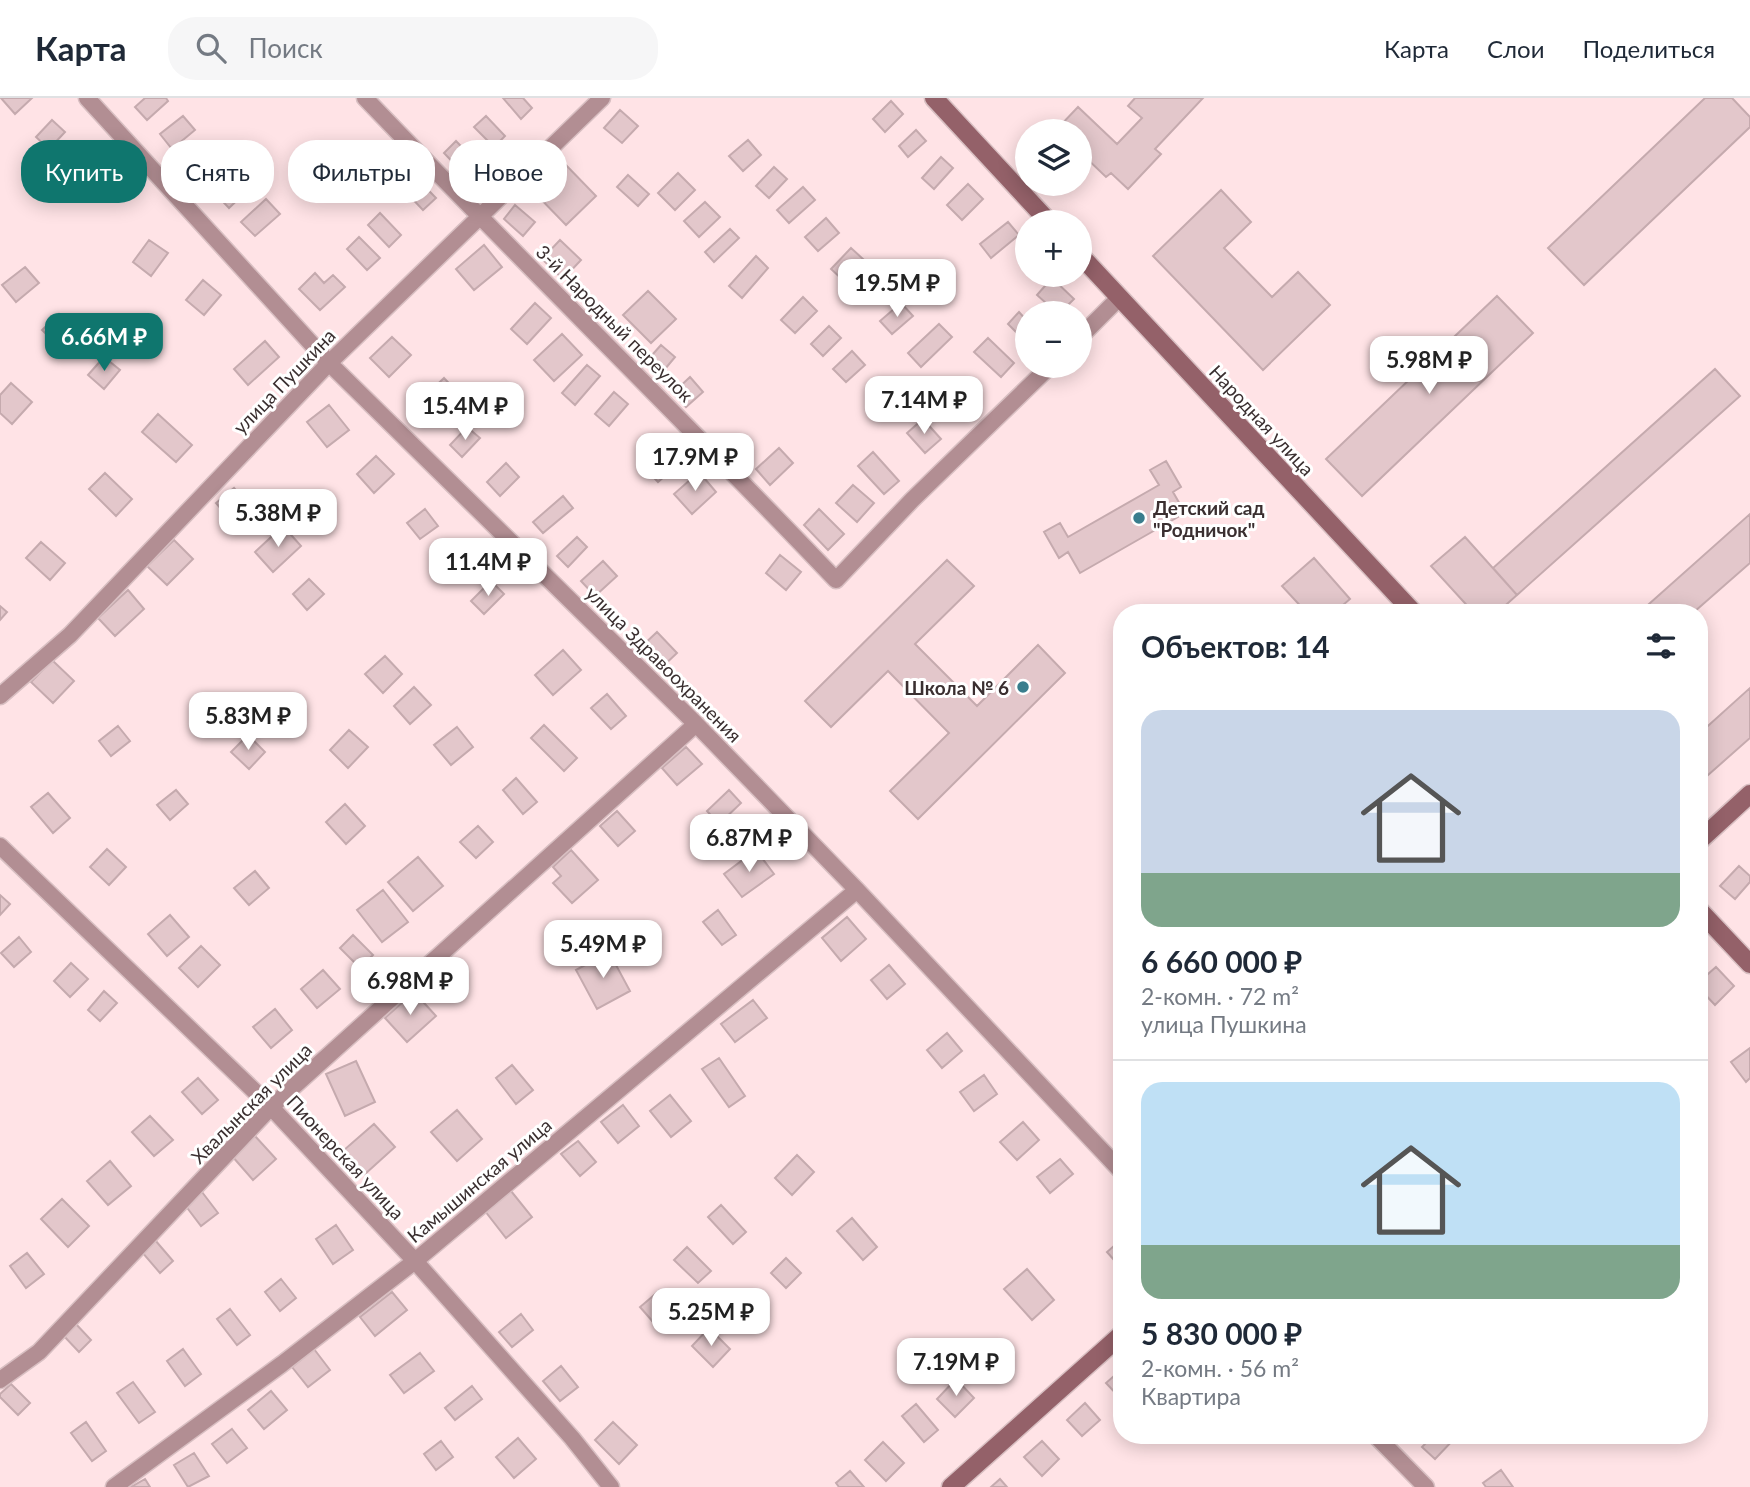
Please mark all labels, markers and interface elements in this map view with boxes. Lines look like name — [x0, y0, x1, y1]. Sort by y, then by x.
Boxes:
search box — [168, 17, 658, 80]
text: Карта — [35, 28, 126, 68]
icon: search — [192, 29, 230, 67]
text: Поиск — [248, 32, 323, 64]
text: Карта — [1384, 34, 1449, 63]
text: Слои — [1487, 34, 1544, 63]
text: Поделиться — [1582, 34, 1715, 63]
map controls — [1015, 119, 1092, 378]
button: layers — [1015, 119, 1092, 196]
chip: Купить — [21, 140, 147, 203]
chip: Снять — [161, 140, 274, 203]
chip: Фильтры — [288, 140, 435, 203]
chip: Новое — [449, 140, 567, 203]
button: + — [1015, 210, 1092, 287]
street label: 3-й Народный переулок — [532, 240, 698, 406]
pin: 19.5M ₽ — [832, 260, 962, 319]
text: 19.5M ₽ — [854, 268, 940, 296]
button: − — [1015, 301, 1092, 378]
pin: 6.66M ₽ — [39, 314, 169, 373]
text: 6.66M ₽ — [61, 322, 147, 350]
street label: улица Пушкина — [228, 324, 340, 438]
pin: 5.98M ₽ — [1364, 336, 1494, 396]
text: 5.98M ₽ — [1386, 345, 1472, 373]
street label: Народная улица — [1205, 360, 1319, 480]
pin: 7.14M ₽ — [859, 376, 989, 436]
pin: 15.4M ₽ — [400, 382, 530, 442]
text: 7.14M ₽ — [881, 385, 967, 413]
text: 15.4M ₽ — [422, 391, 508, 419]
pin: 17.9M ₽ — [630, 434, 760, 493]
text: 17.9M ₽ — [652, 442, 738, 470]
pin: 5.38M ₽ — [213, 490, 343, 549]
place label: Детский сад "Родничок" — [1153, 496, 1265, 541]
text: 5.38M ₽ — [235, 498, 321, 526]
marker: Детский сад "Родничок" — [1131, 510, 1147, 526]
pin: 11.4M ₽ — [423, 538, 553, 598]
text: 11.4M ₽ — [445, 547, 531, 575]
street label: улица Здравоохранения — [581, 581, 747, 747]
icon: filters — [1642, 627, 1680, 665]
text: Объектов: 14 — [1141, 628, 1330, 664]
place label: Школа № 6 — [904, 676, 1009, 699]
marker: Школа № 6 — [1015, 679, 1031, 695]
pin: 5.83M ₽ — [183, 692, 313, 752]
text: 5.83M ₽ — [205, 701, 291, 729]
icon: home — [1348, 755, 1474, 881]
pin: 6.87M ₽ — [684, 814, 814, 874]
text: 6.87M ₽ — [706, 823, 792, 851]
pin: 5.49M ₽ — [538, 920, 668, 980]
text: 5.49M ₽ — [560, 929, 646, 957]
text: 6 660 000 ₽ — [1141, 943, 1302, 979]
pin: 6.98M ₽ — [345, 958, 475, 1017]
text: 6.98M ₽ — [367, 966, 453, 994]
text: 2-комн. · 72 m² — [1141, 982, 1299, 1010]
text: улица Пушкина — [1141, 1010, 1307, 1038]
street label: Хвалынская улица — [186, 1038, 316, 1168]
street label: Пионерская улица — [283, 1090, 409, 1224]
street label: Камышинская улица — [402, 1113, 556, 1247]
icon: home — [1348, 1127, 1474, 1253]
pin: 5.25M ₽ — [646, 1288, 776, 1348]
text: 5.25M ₽ — [668, 1297, 754, 1325]
text: 5 830 000 ₽ — [1141, 1315, 1302, 1351]
pin: 7.19M ₽ — [891, 1338, 1021, 1398]
text: 7.19M ₽ — [913, 1347, 999, 1375]
text: 2-комн. · 56 m² — [1141, 1354, 1299, 1382]
text: Квартира — [1141, 1382, 1241, 1410]

